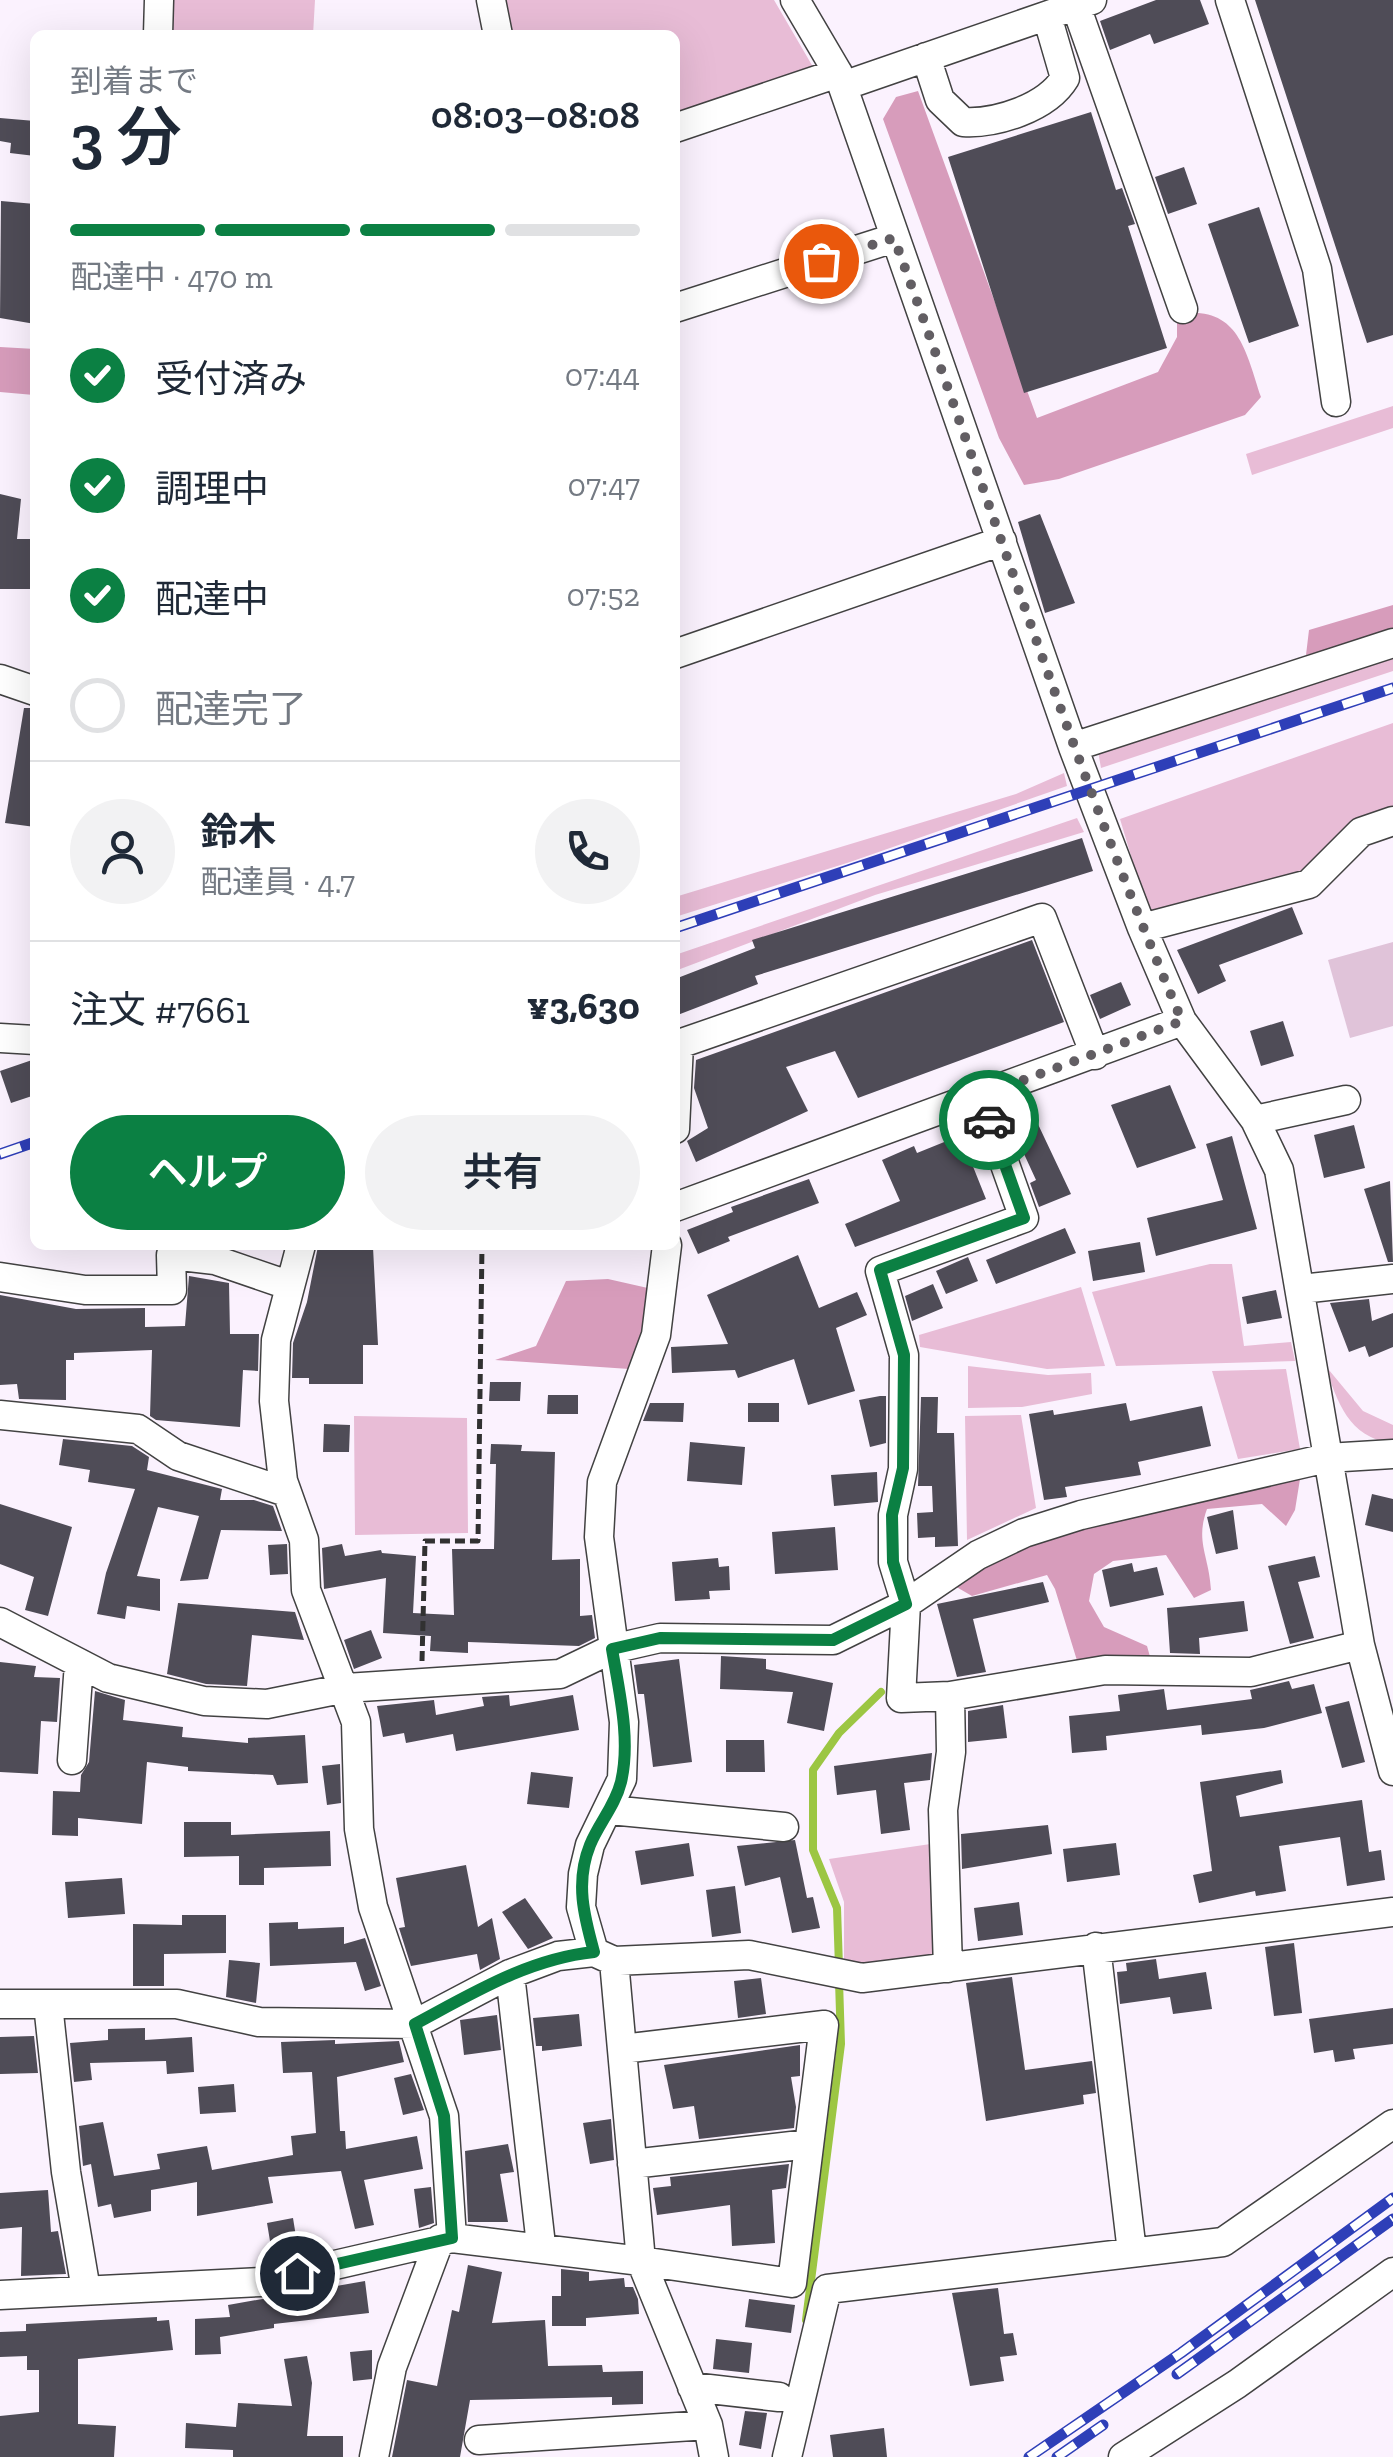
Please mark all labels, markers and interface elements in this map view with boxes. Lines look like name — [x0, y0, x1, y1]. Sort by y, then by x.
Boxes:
text: 到着まで — [70, 62, 198, 100]
text: 08:03–08:08 — [431, 92, 640, 138]
text: 3 分 — [70, 99, 182, 177]
pin — [779, 219, 864, 304]
icon: bag — [794, 234, 849, 289]
text: 配達中 · 470 m — [70, 258, 273, 296]
icon: check — [70, 348, 125, 403]
text: 受付済み — [155, 356, 307, 402]
text: 07:44 — [565, 356, 640, 394]
icon: check — [70, 458, 125, 513]
text: 調理中 — [155, 466, 269, 512]
text: 07:47 — [568, 466, 640, 504]
icon: check — [70, 568, 125, 623]
text: 配達中 — [155, 576, 269, 622]
text: 07:52 — [566, 576, 640, 614]
text: 配達完了 — [155, 686, 307, 732]
button: person — [70, 799, 175, 904]
button: phone — [535, 799, 640, 904]
text: 鈴木 — [200, 809, 276, 855]
text: 配達員 · 4.7 — [200, 863, 355, 901]
text: ¥3,630 — [527, 983, 640, 1029]
text: 注文 #7661 — [70, 987, 250, 1033]
courier — [939, 1070, 1039, 1170]
icon: car — [962, 1093, 1017, 1148]
button: ヘルプ — [70, 1115, 345, 1230]
button: 共有 — [365, 1115, 640, 1230]
pin — [255, 2231, 340, 2316]
icon: home — [270, 2246, 325, 2301]

